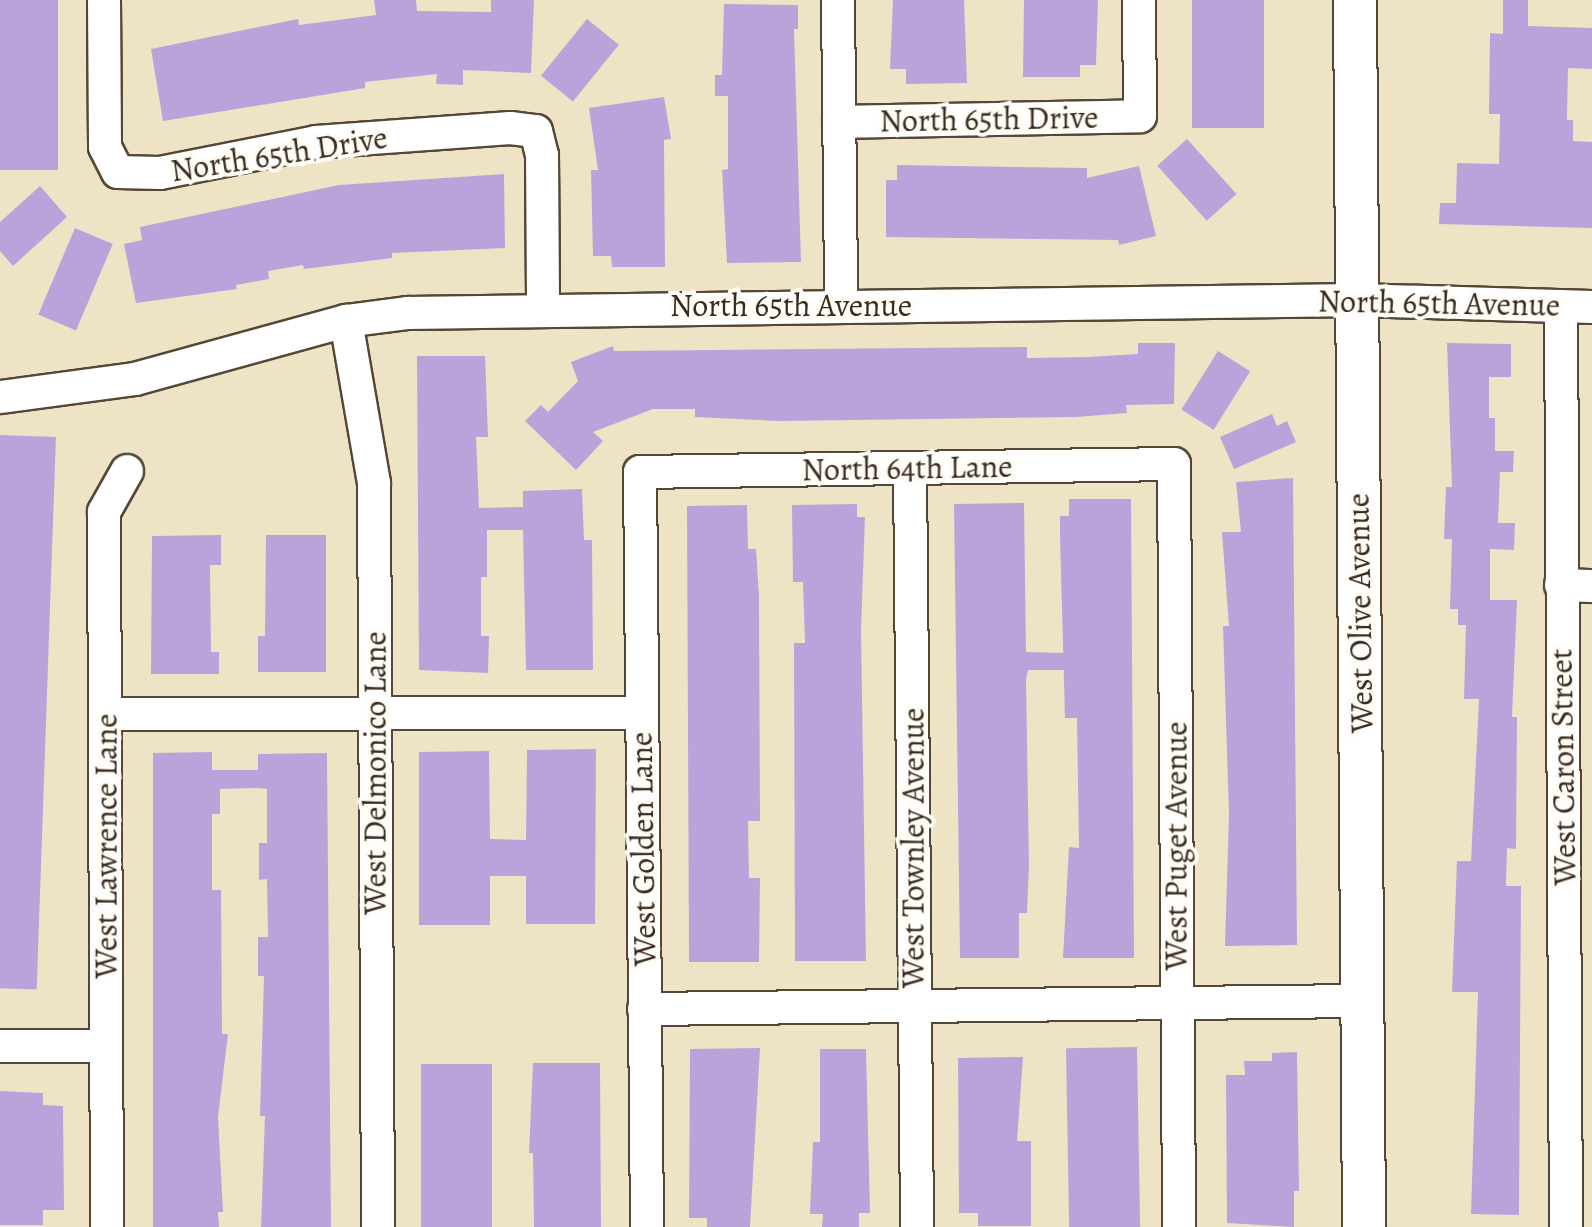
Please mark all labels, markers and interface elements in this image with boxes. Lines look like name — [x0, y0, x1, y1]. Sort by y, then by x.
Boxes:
street label: North 65th Drive — [879, 98, 1099, 140]
street label: North 65th Drive — [168, 118, 390, 190]
street label: North 65th Avenue — [1317, 282, 1561, 324]
street label: North 65th Avenue — [670, 286, 912, 324]
street label: North 64th Lane — [801, 447, 1013, 489]
street label: West Olive Avenue — [1339, 493, 1381, 733]
street label: West Delmonico Lane — [356, 631, 394, 915]
street label: West Caron Street — [1542, 648, 1584, 886]
street label: West Townley Avenue — [894, 708, 932, 988]
street label: West Lawrence Lane — [87, 713, 125, 979]
street label: West Puget Avenue — [1157, 721, 1195, 971]
street label: West Golden Lane — [622, 731, 664, 967]

